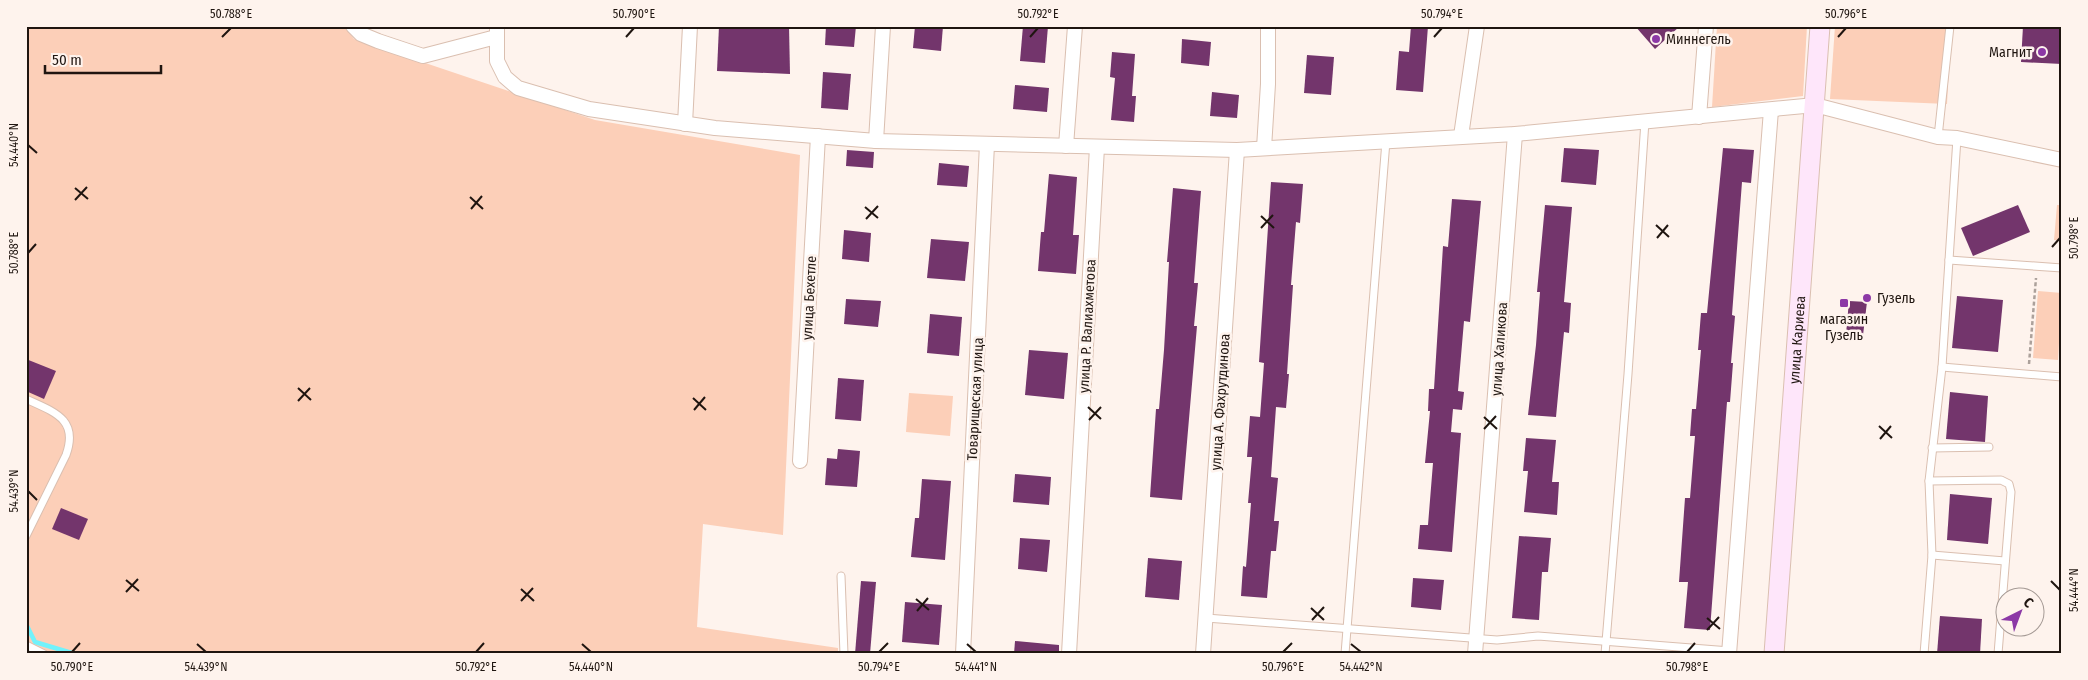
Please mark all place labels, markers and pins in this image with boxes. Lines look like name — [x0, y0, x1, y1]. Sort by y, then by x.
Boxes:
place label: Миннегель — [1666, 31, 1731, 48]
marker: Миннегель — [1650, 33, 1662, 45]
place label: Магнит — [1989, 44, 2032, 61]
marker: Магнит — [2036, 46, 2048, 58]
place label: Гузель — [1877, 290, 1916, 307]
marker: Гузель — [1861, 292, 1873, 304]
marker: магазин Гузель — [1838, 297, 1850, 309]
place label: магазин Гузель — [1820, 311, 1868, 344]

